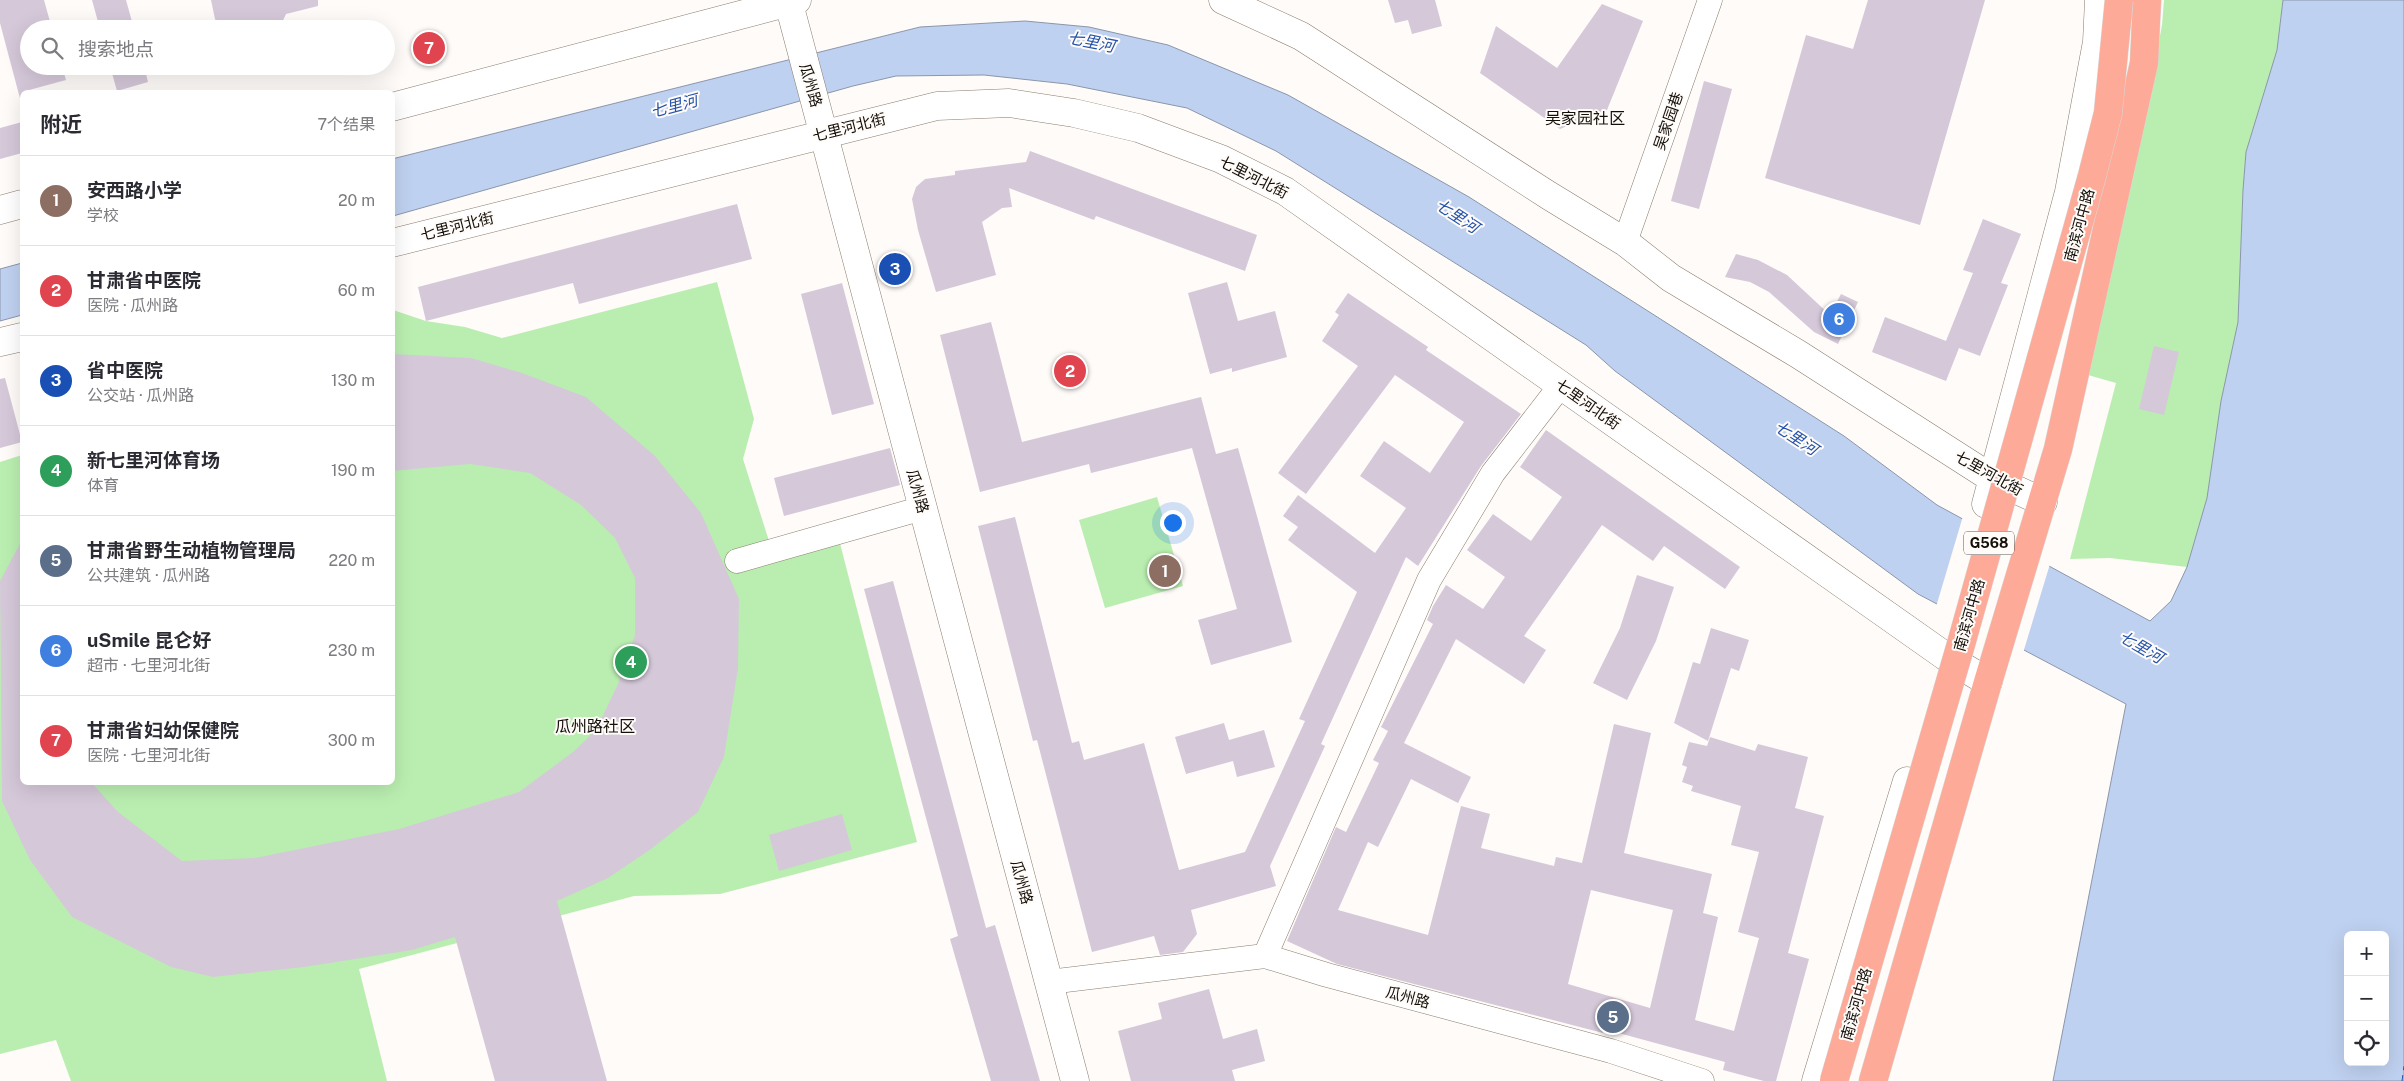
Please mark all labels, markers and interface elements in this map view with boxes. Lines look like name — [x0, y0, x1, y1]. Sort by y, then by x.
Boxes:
search box — [20, 20, 395, 75]
water label: 七里河 — [1066, 28, 1119, 56]
pin: 7 — [413, 29, 445, 67]
icon: search — [38, 34, 66, 62]
text: 搜索地点 — [78, 38, 154, 60]
street label: 瓜州路 — [797, 61, 825, 109]
water label: 七里河 — [648, 90, 703, 121]
street label: 吴家园巷 — [1650, 90, 1686, 152]
district label: 吴家园社区 — [1545, 109, 1625, 128]
street label: 七里河北街 — [811, 110, 887, 144]
text: 附近 — [40, 112, 82, 137]
text: 7个结果 — [317, 115, 375, 134]
street label: 七里河北街 — [1217, 152, 1291, 202]
text: 安西路小学 — [87, 179, 182, 201]
street label: 南滨河中路 — [2061, 187, 2097, 263]
text: 1 — [53, 191, 59, 210]
text: 20 m — [338, 191, 375, 210]
water label: 七里河 — [1432, 195, 1485, 239]
text: 学校 — [87, 206, 119, 225]
street label: 七里河北街 — [419, 209, 495, 243]
pin: 3 — [879, 250, 911, 288]
text: 甘肃省中医院 — [87, 269, 201, 291]
text: 2 — [51, 281, 61, 300]
text: 60 m — [338, 281, 375, 300]
text: 医院 · 瓜州路 — [87, 296, 178, 315]
pin: 6 — [1823, 300, 1855, 338]
pin: 2 — [1054, 352, 1086, 390]
text: 省中医院 — [87, 359, 163, 381]
text: 3 — [51, 371, 61, 390]
text: 130 m — [331, 371, 375, 390]
street label: 七里河北街 — [1552, 376, 1624, 432]
text: 公交站 · 瓜州路 — [87, 386, 194, 405]
water label: 七里河 — [1771, 417, 1824, 461]
street label: 七里河北街 — [1952, 447, 2026, 499]
text: 新七里河体育场 — [87, 449, 220, 471]
text: 4 — [51, 461, 61, 480]
text: 190 m — [331, 461, 375, 480]
street label: 瓜州路 — [904, 467, 932, 515]
text: 体育 — [87, 476, 119, 495]
your location — [1160, 510, 1186, 536]
road number: G568 — [1964, 532, 2014, 554]
text: 甘肃省野生动植物管理局 — [87, 539, 296, 561]
text: 5 — [51, 551, 61, 570]
text: 220 m — [328, 551, 375, 570]
pin: 1 — [1149, 552, 1181, 590]
text: 公共建筑 · 瓜州路 — [87, 566, 210, 585]
street label: 南滨河中路 — [1950, 577, 1988, 653]
water label: 七里河 — [2115, 627, 2169, 669]
text: uSmile 昆仑好 — [87, 629, 211, 651]
text: 6 — [51, 641, 61, 660]
text: 230 m — [328, 641, 375, 660]
pin: 4 — [615, 643, 647, 681]
text: 超市 · 七里河北街 — [87, 656, 210, 675]
district label: 瓜州路社区 — [555, 717, 635, 736]
text: 甘肃省妇幼保健院 — [87, 719, 239, 741]
text: 7 — [51, 731, 61, 750]
text: 300 m — [328, 731, 375, 750]
text: 医院 · 七里河北街 — [87, 746, 210, 765]
street label: 瓜州路 — [1008, 858, 1036, 906]
map controls — [2344, 931, 2389, 1066]
button: + — [2344, 931, 2389, 976]
street label: 南滨河中路 — [1837, 966, 1875, 1042]
button: − — [2344, 976, 2389, 1021]
street label: 瓜州路 — [1384, 983, 1432, 1011]
pin: 5 — [1597, 998, 1629, 1036]
button: locate — [2344, 1021, 2389, 1066]

